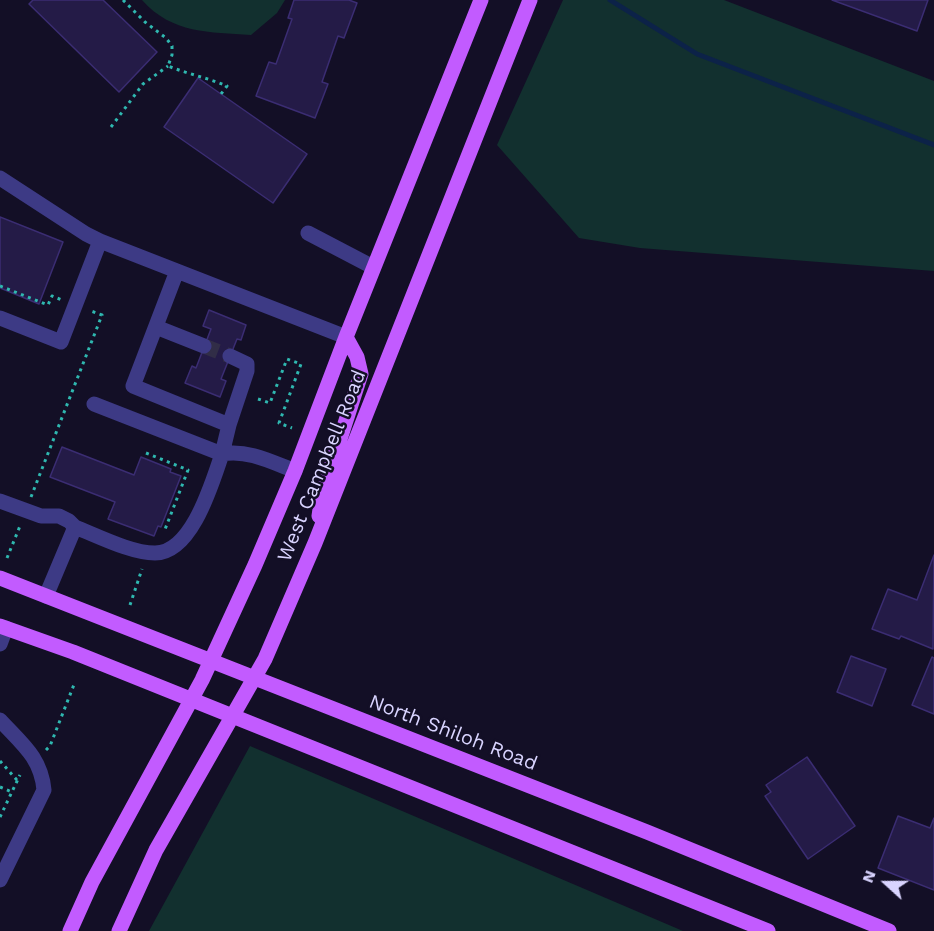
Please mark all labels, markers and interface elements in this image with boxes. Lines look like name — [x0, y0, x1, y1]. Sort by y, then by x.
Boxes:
street label: West Campbell Road — [273, 367, 371, 565]
street label: North Shiloh Road — [365, 690, 541, 776]
north arrow — [856, 853, 916, 913]
text: N — [858, 867, 880, 885]

